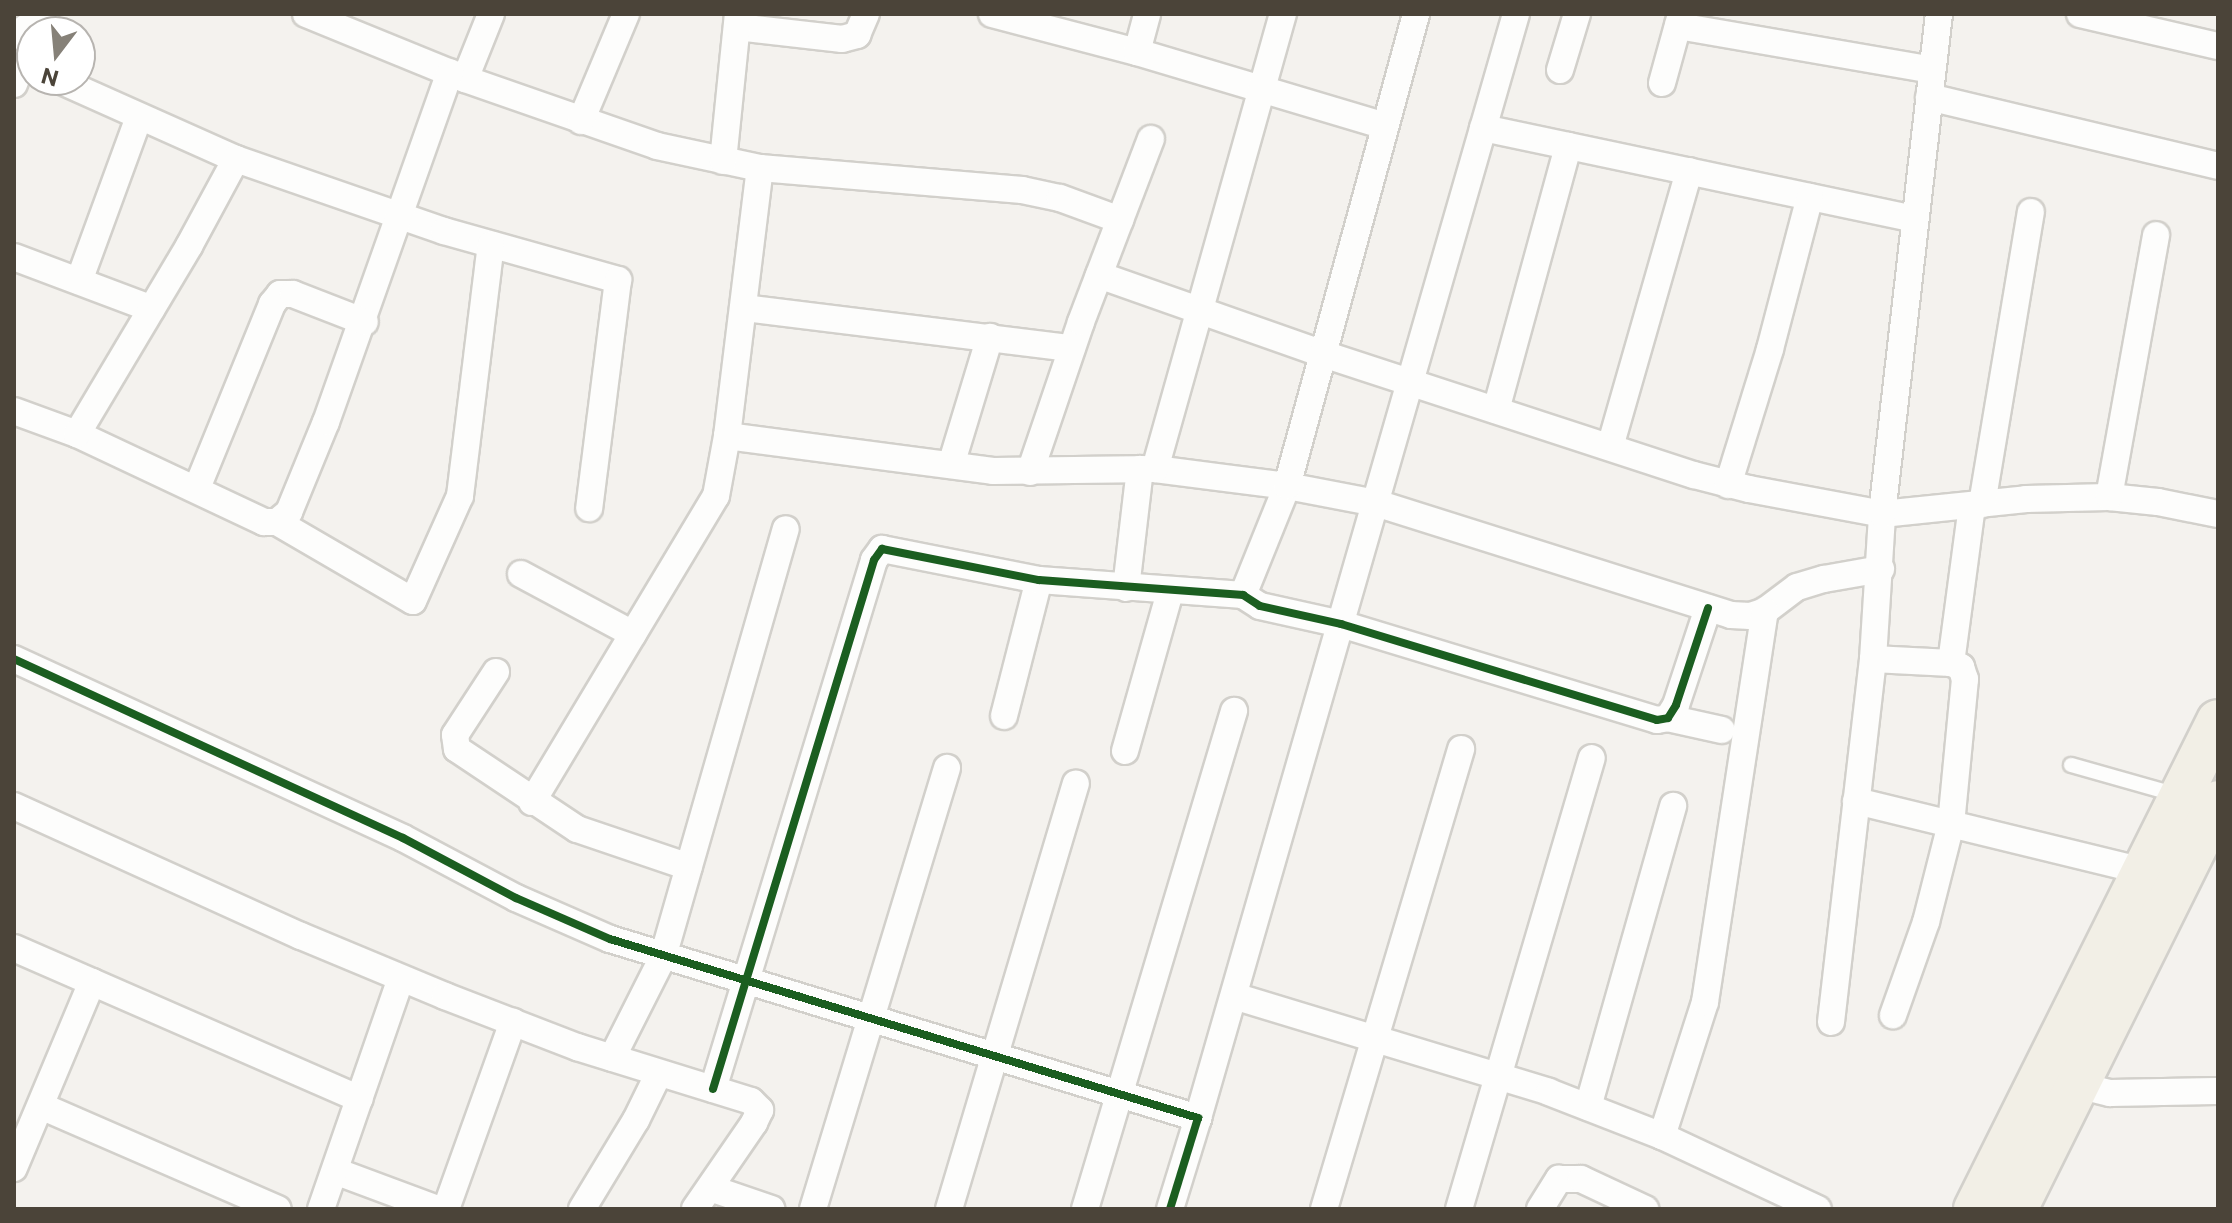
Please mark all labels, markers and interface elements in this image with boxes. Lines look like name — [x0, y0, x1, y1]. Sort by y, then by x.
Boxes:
north arrow — [16, 16, 96, 96]
text: N — [38, 62, 61, 93]

